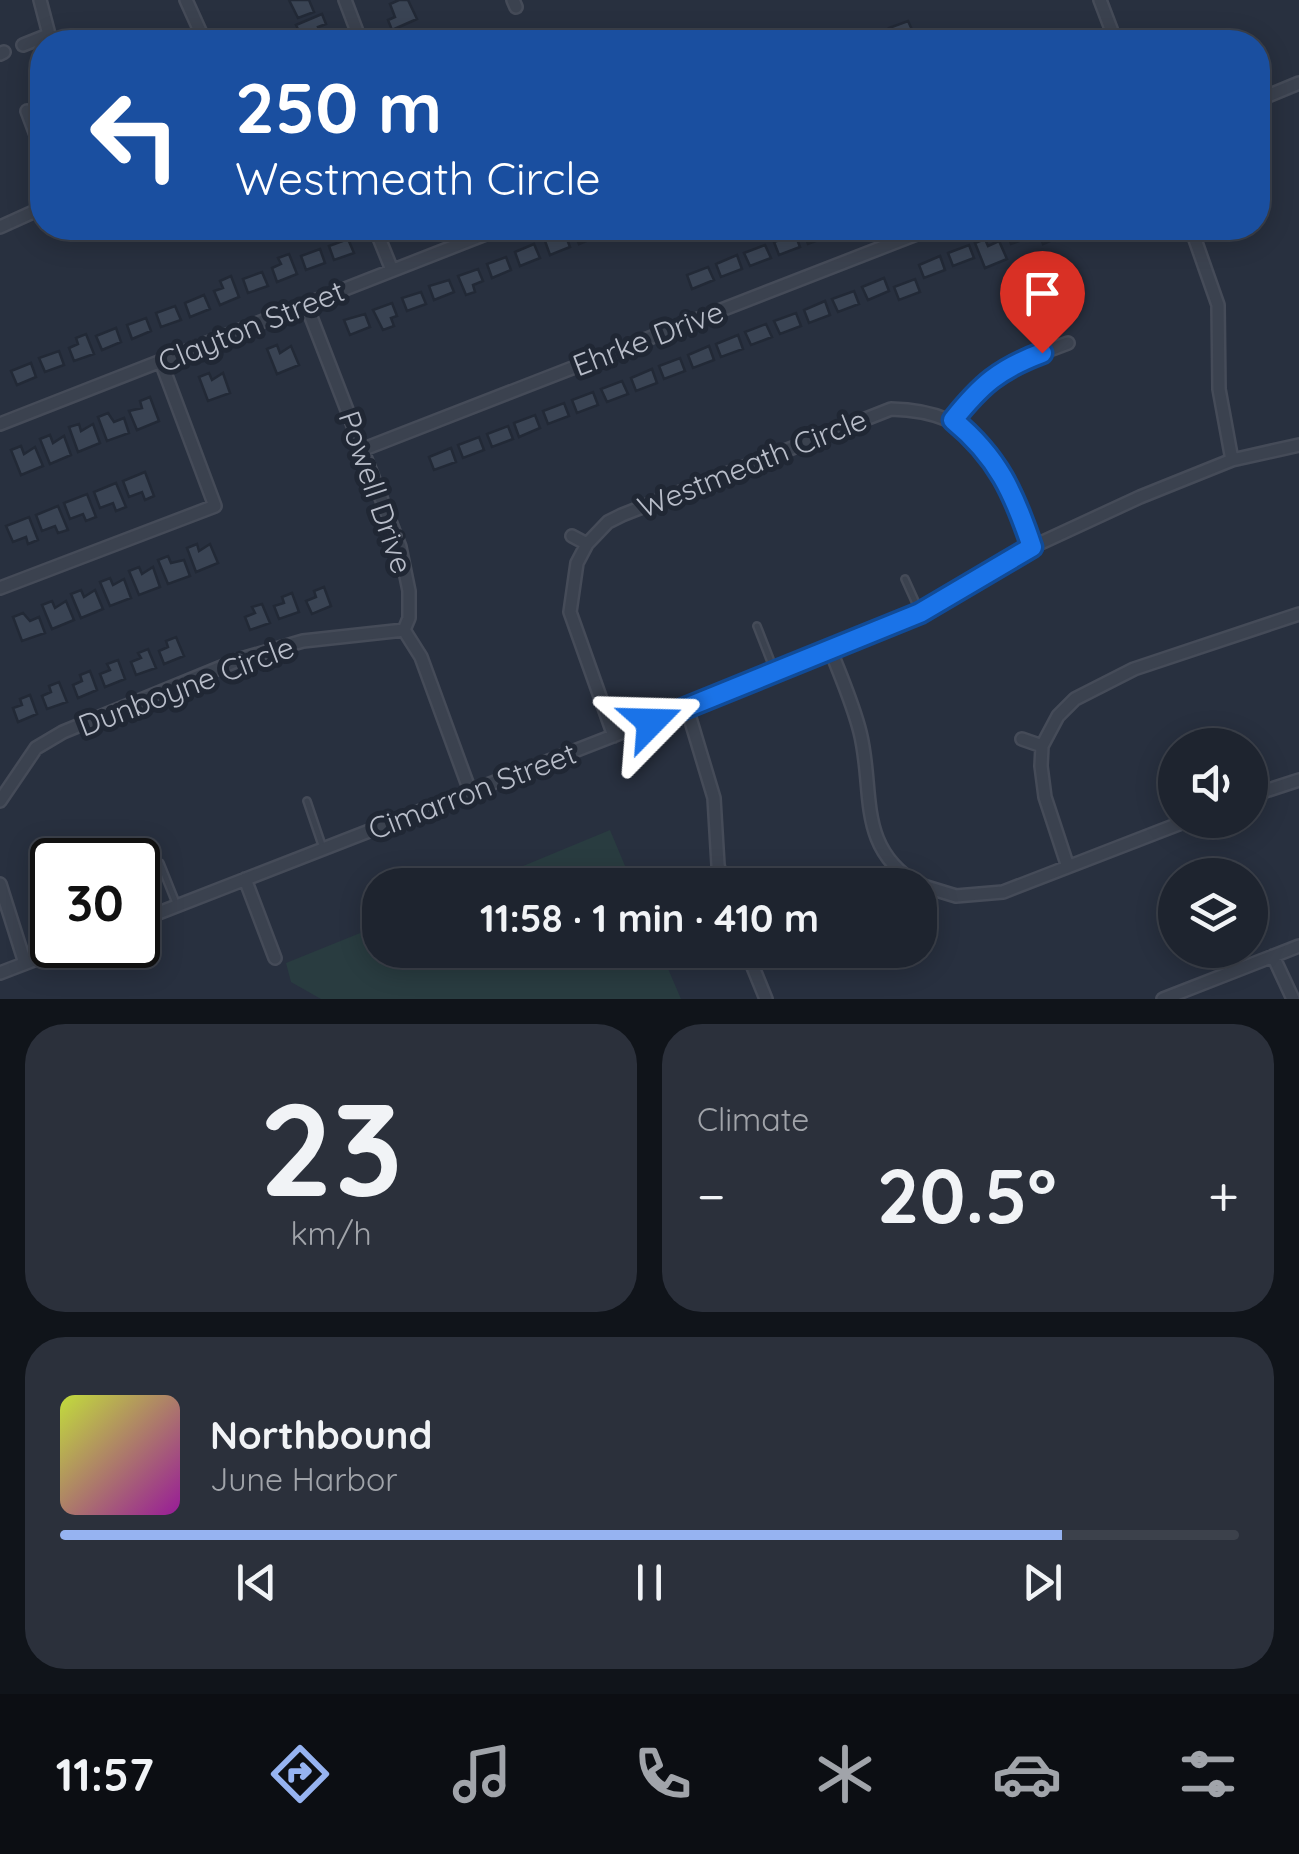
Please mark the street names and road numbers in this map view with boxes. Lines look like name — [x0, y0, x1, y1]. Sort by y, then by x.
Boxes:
street label: Clayton Street — [152, 271, 350, 381]
street label: Ehrke Drive — [567, 292, 729, 384]
street label: Westmeath Circle — [632, 400, 872, 526]
street label: Powell Drive — [330, 406, 422, 578]
street label: Dunboyne Circle — [73, 627, 299, 745]
street label: Cimarron Street — [363, 734, 581, 848]

